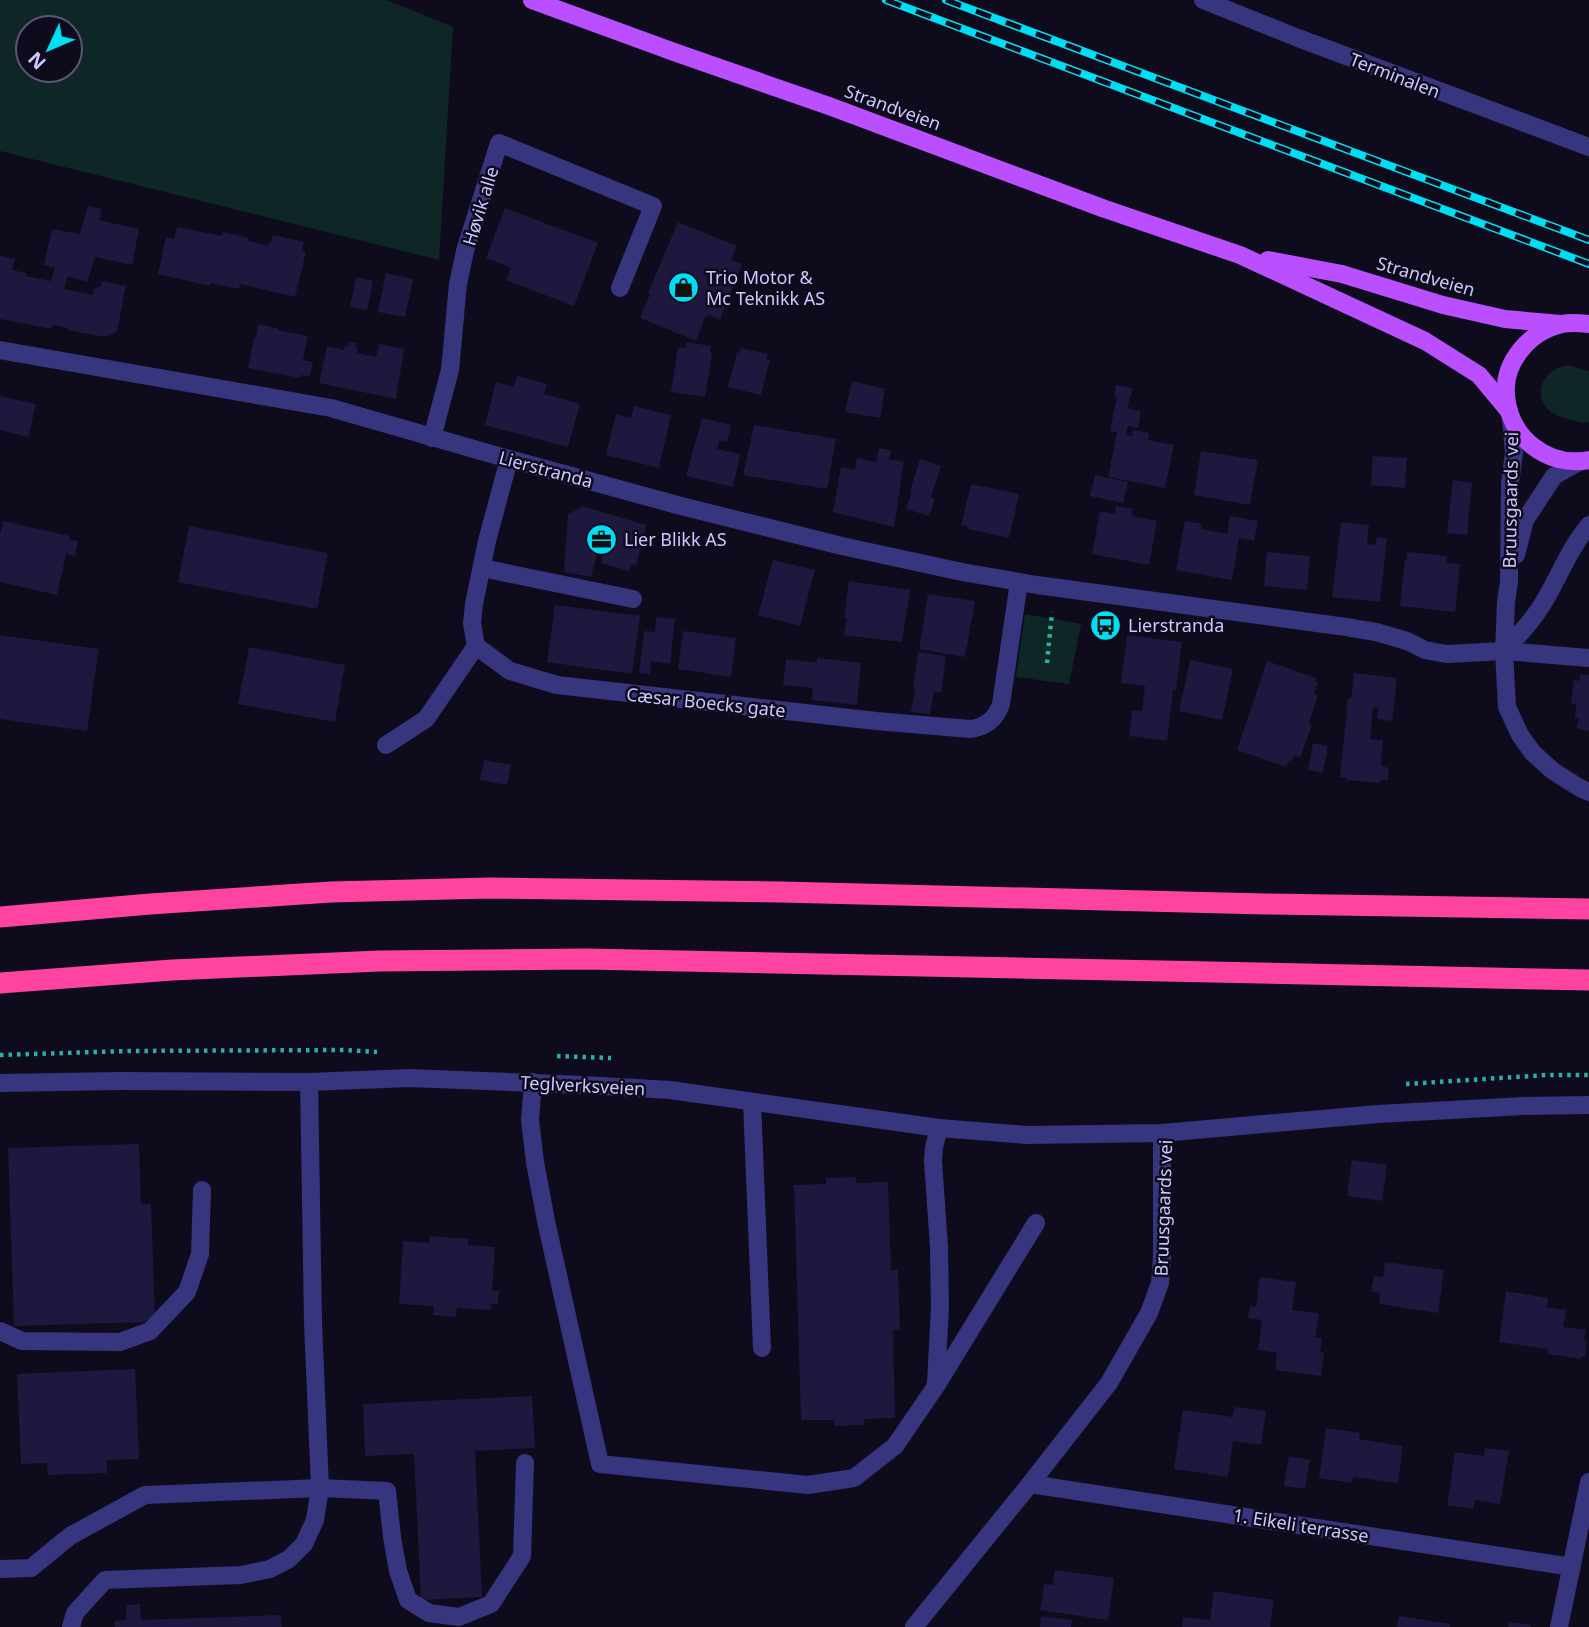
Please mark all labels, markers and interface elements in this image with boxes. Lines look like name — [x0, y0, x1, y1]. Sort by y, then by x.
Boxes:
north arrow — [14, 14, 84, 84]
text: N — [22, 46, 51, 75]
street label: Terminalen — [1346, 47, 1444, 103]
street label: Strandveien — [841, 78, 945, 136]
street label: Høvik alle — [457, 164, 503, 248]
street label: Strandveien — [1374, 251, 1478, 301]
place label: Trio Motor & Mc Teknikk AS — [706, 265, 825, 310]
shop icon: Trio Motor & Mc Teknikk AS — [666, 270, 700, 304]
street label: Bruusgaards vei — [1497, 431, 1523, 569]
street label: Lierstranda — [496, 445, 596, 493]
office icon: Lier Blikk AS — [584, 522, 618, 556]
place label: Lier Blikk AS — [624, 527, 727, 551]
bus stop icon: Lierstranda — [1088, 608, 1122, 642]
place label: Lierstranda — [1128, 613, 1224, 637]
street label: Cæsar Boecks gate — [625, 682, 787, 722]
street label: Teglverksveien — [520, 1070, 646, 1100]
street label: Bruusgaards vei — [1149, 1139, 1177, 1277]
street label: 1. Eikeli terrasse — [1232, 1502, 1370, 1548]

